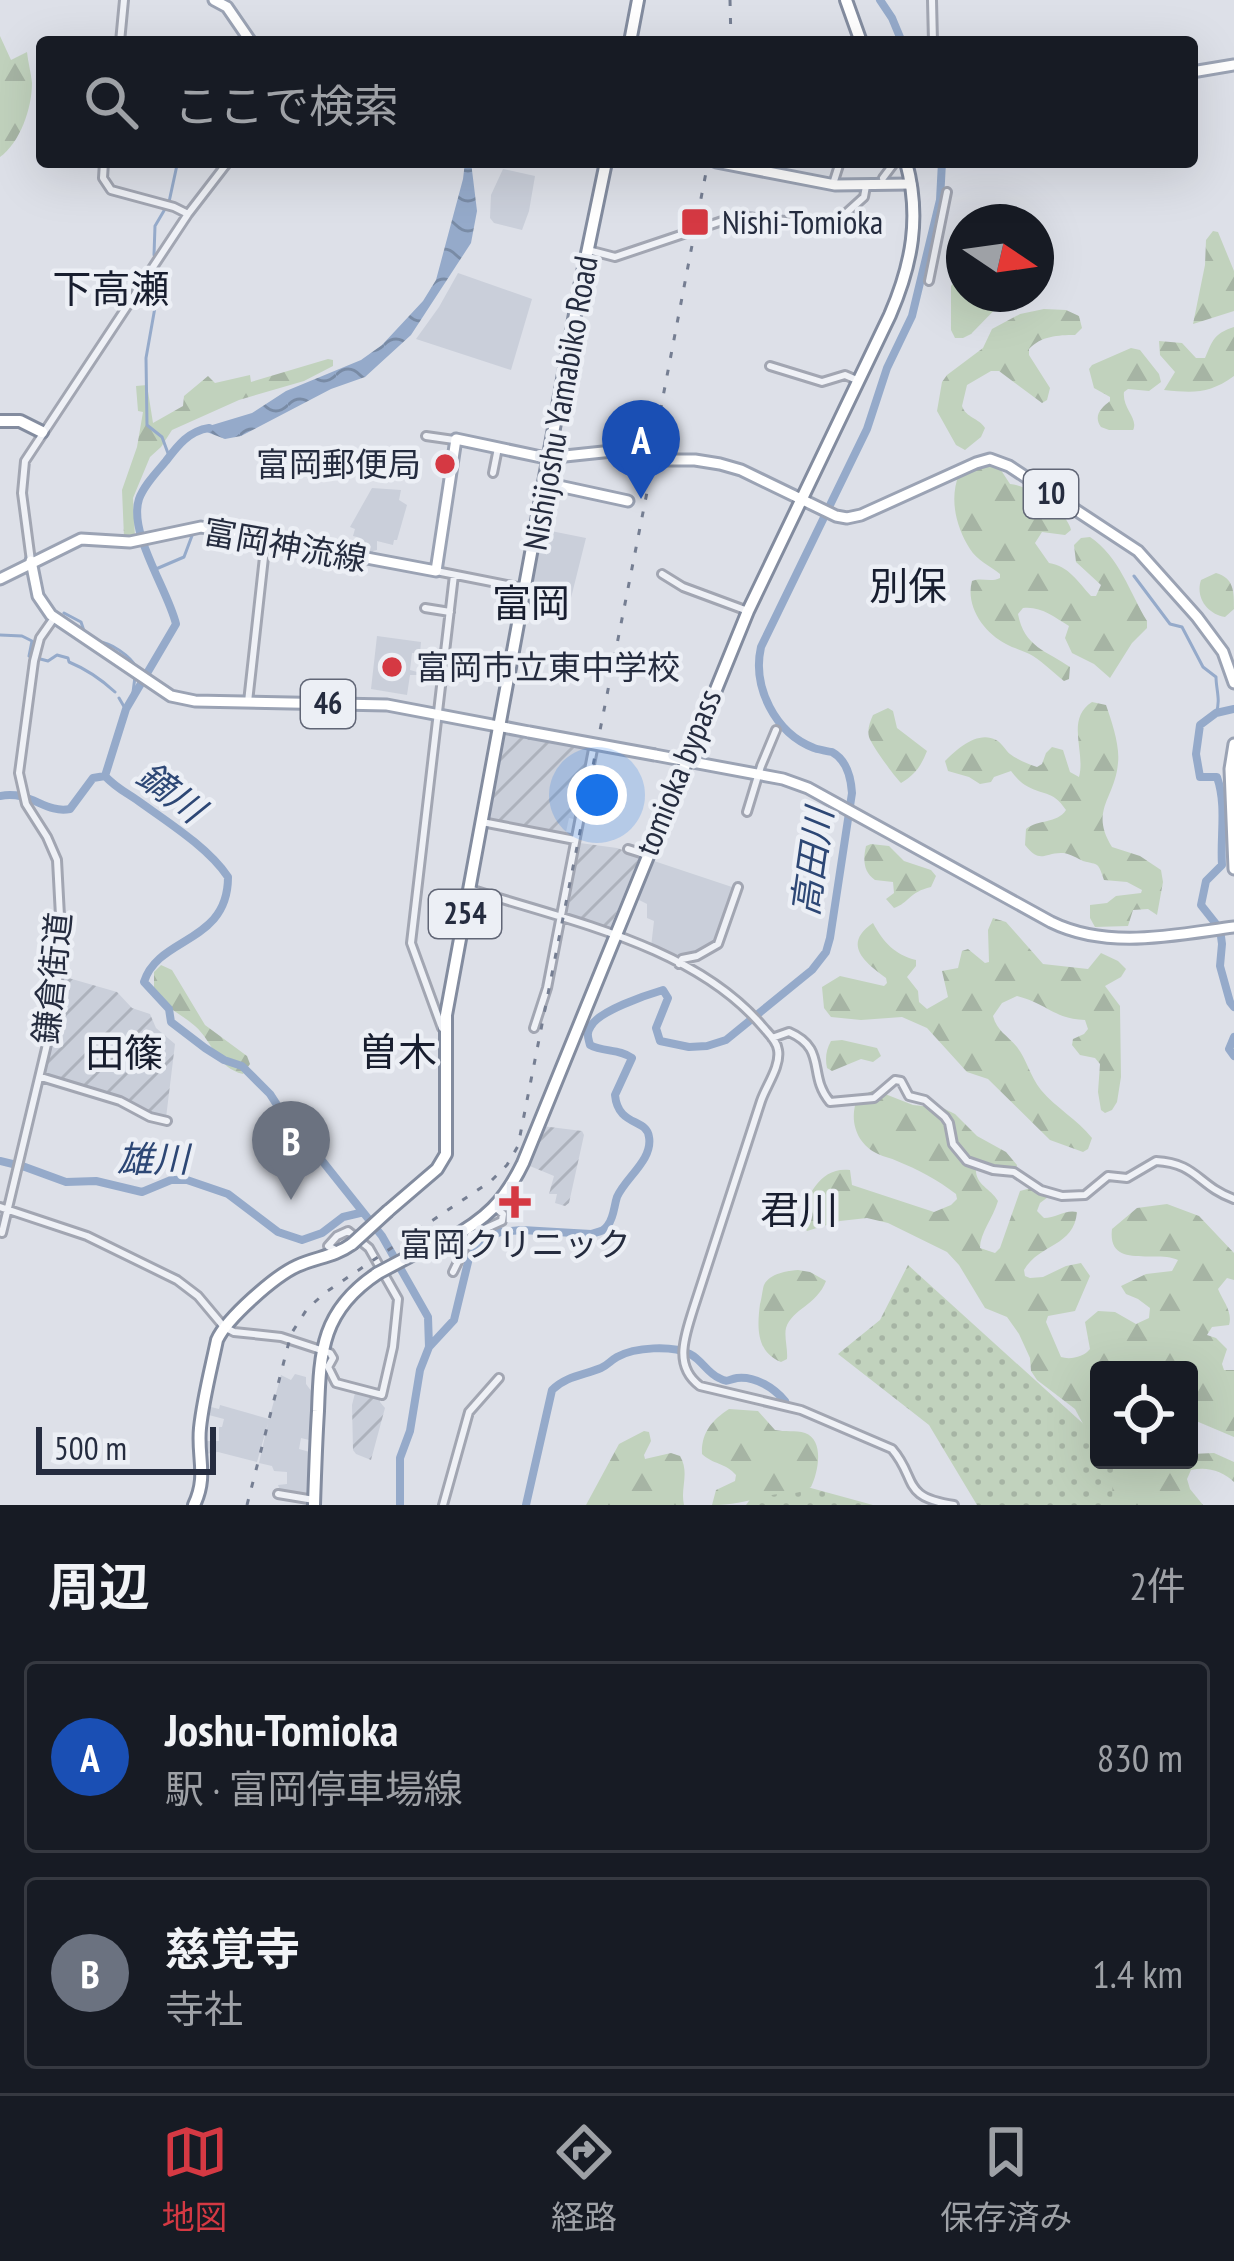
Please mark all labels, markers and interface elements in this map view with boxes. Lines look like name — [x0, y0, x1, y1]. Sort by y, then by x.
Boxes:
search box — [36, 36, 1198, 168]
icon: search — [78, 69, 144, 135]
text: ここで検索 — [174, 76, 399, 134]
place label: Nishi-Tomioka — [722, 200, 883, 243]
north arrow — [946, 204, 1054, 312]
marker: Nishi-Tomioka — [679, 206, 711, 238]
street label: Nishijoshu Yamabiko Road — [512, 253, 607, 553]
district label: 下高瀬 — [52, 263, 170, 314]
pin: A — [602, 400, 680, 499]
place label: 富岡郵便局 — [256, 442, 421, 485]
marker: 富岡郵便局 — [432, 451, 458, 477]
road number: 10 — [1024, 470, 1078, 518]
street label: 富岡神流線 — [200, 509, 370, 580]
district label: 別保 — [869, 560, 947, 611]
district label: 富岡 — [492, 577, 570, 628]
place label: 富岡市立東中学校 — [416, 645, 680, 688]
marker: 富岡市立東中学校 — [379, 654, 405, 680]
road number: 46 — [301, 680, 355, 728]
street label: tomioka bypass — [625, 683, 730, 861]
water label: 鏑川 — [128, 751, 217, 834]
your location — [567, 765, 627, 825]
water label: 高田川 — [781, 801, 843, 919]
road number: 254 — [429, 890, 501, 938]
street label: 鎌倉街道 — [23, 910, 80, 1046]
district label: 曽木 — [359, 1026, 437, 1077]
district label: 田篠 — [85, 1027, 163, 1078]
pin: B — [252, 1101, 330, 1200]
water label: 雄川 — [117, 1135, 193, 1182]
district label: 君川 — [760, 1184, 838, 1235]
marker: 富岡クリニック — [499, 1186, 531, 1218]
place label: 富岡クリニック — [400, 1222, 631, 1265]
map controls — [1090, 1361, 1198, 1469]
button: locate — [1090, 1361, 1198, 1469]
scale bar — [36, 1421, 216, 1474]
text: 500 m — [54, 1426, 127, 1469]
text: 周辺 — [48, 1553, 150, 1619]
text: 2件 — [1129, 1560, 1186, 1611]
text: Joshu-Tomioka — [165, 1700, 398, 1758]
text: A — [80, 1732, 100, 1783]
text: 830 m — [1097, 1732, 1183, 1783]
text: 駅 · 富岡停車場線 — [165, 1763, 463, 1814]
text: 慈覚寺 — [165, 1919, 300, 1977]
text: B — [80, 1948, 100, 1999]
text: 1.4 km — [1092, 1948, 1183, 1999]
text: 寺社 — [165, 1983, 243, 2034]
tab: 地図 — [162, 2119, 228, 2239]
tab: 経路 — [551, 2119, 617, 2239]
tab: 保存済み — [940, 2119, 1072, 2239]

